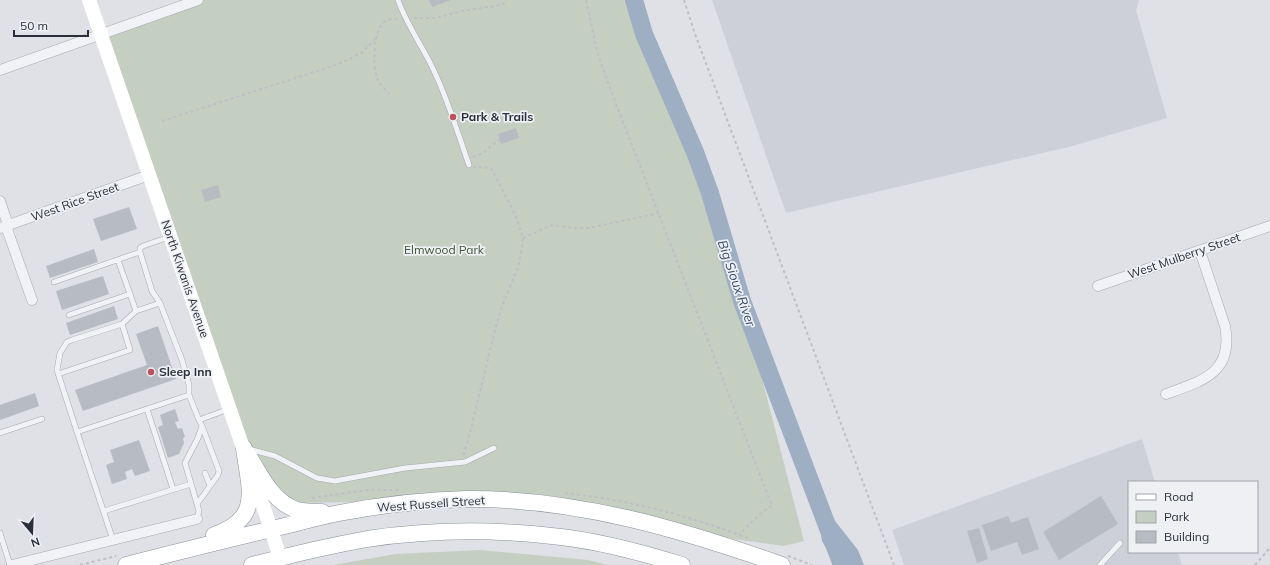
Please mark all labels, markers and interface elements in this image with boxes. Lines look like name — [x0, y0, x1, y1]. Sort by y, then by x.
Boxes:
scale bar — [14, 12, 88, 38]
text: 50 m — [20, 18, 48, 33]
place label: Park & Trails — [461, 109, 533, 124]
marker: Park & Trails — [448, 112, 458, 122]
street label: West Rice Street — [29, 179, 121, 224]
street label: North Kiwanis Avenue — [158, 218, 213, 340]
street label: West Mulberry Street — [1126, 229, 1242, 282]
water label: Big Sioux River — [715, 238, 760, 330]
park label: Elmwood Park — [404, 242, 485, 257]
place label: Sleep Inn — [159, 364, 212, 379]
marker: Sleep Inn — [146, 367, 156, 377]
legend — [1128, 481, 1258, 553]
text: Road — [1164, 489, 1193, 504]
street label: West Russell Street — [377, 492, 485, 515]
text: Park — [1164, 509, 1190, 524]
north arrow — [12, 513, 52, 553]
text: Building — [1164, 529, 1209, 544]
text: N — [29, 534, 41, 550]

